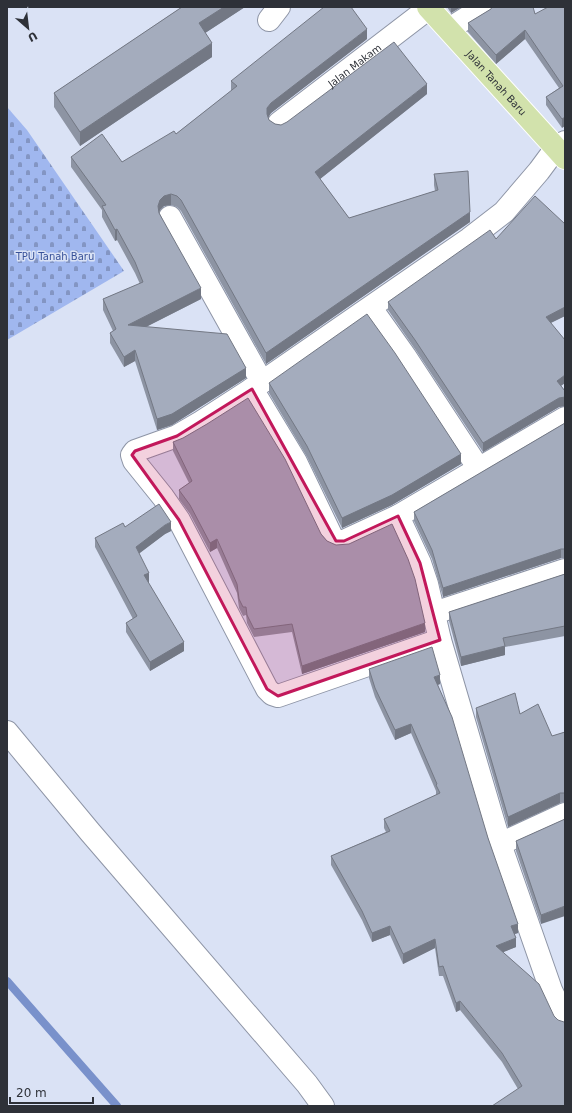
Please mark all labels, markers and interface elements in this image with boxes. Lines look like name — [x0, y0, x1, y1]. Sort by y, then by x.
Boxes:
north arrow — [8, 8, 48, 48]
text: U — [25, 29, 39, 44]
street label: Jalan Makam — [325, 42, 383, 90]
street label: Jalan Tanah Baru — [463, 47, 528, 118]
park label: TPU Tanah Baru — [15, 251, 94, 262]
scale bar — [10, 1079, 93, 1105]
text: 20 m — [16, 1086, 47, 1100]

